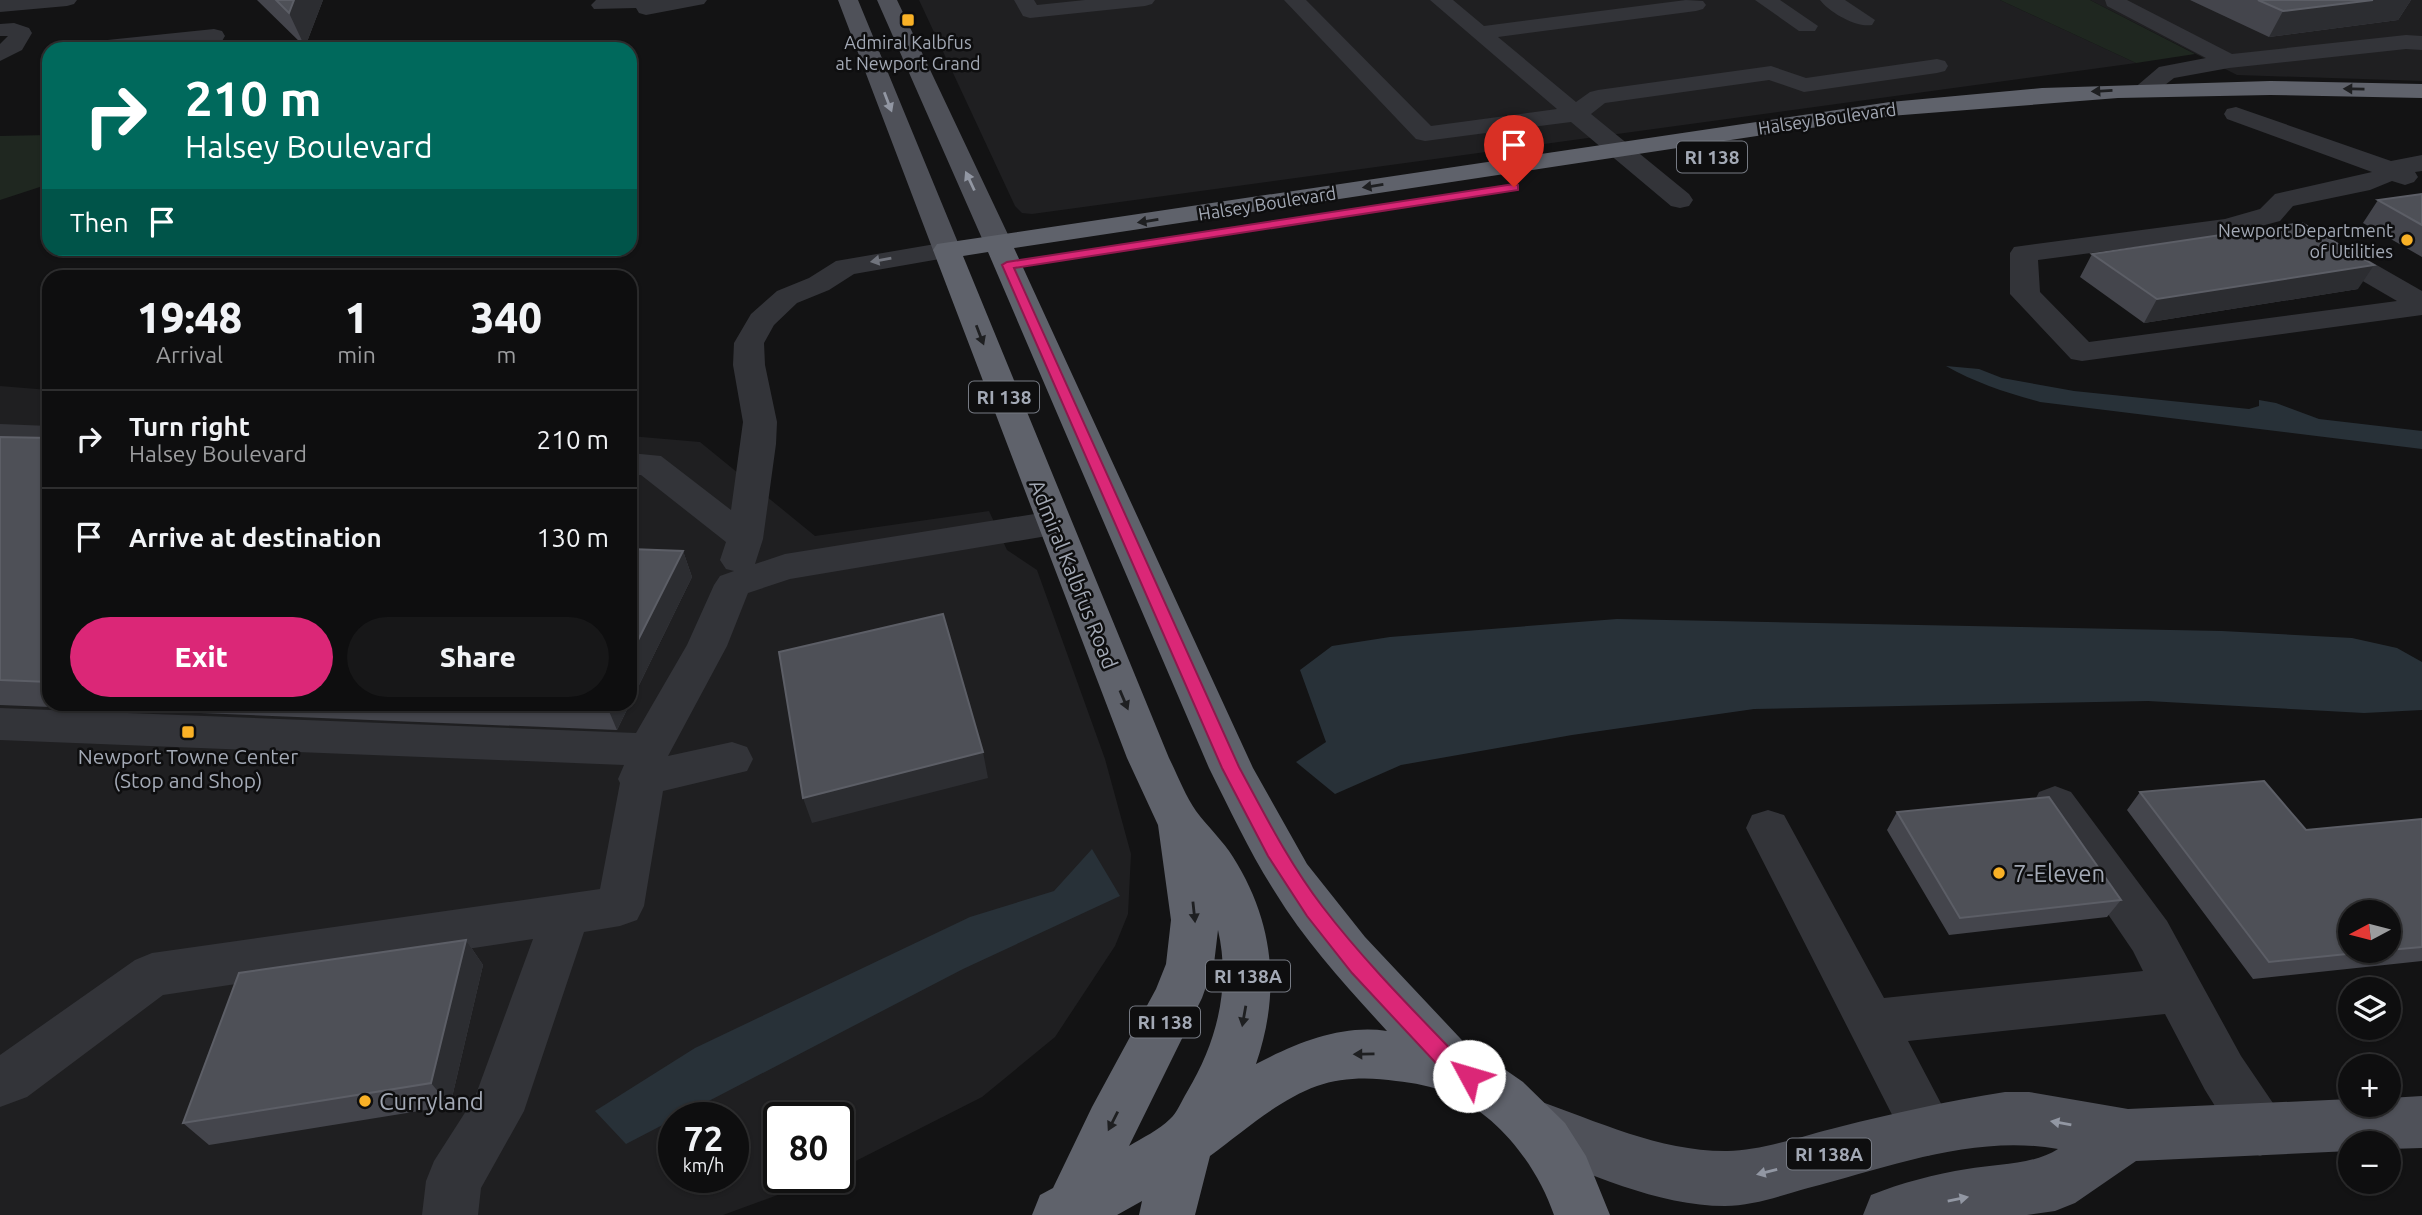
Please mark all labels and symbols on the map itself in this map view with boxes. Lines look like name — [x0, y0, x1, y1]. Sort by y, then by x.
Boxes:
marker: Admiral Kalbfus at Newport Grand — [900, 12, 916, 28]
place label: Admiral Kalbfus at Newport Grand — [835, 32, 981, 73]
one-way arrow — [2343, 83, 2365, 94]
one-way arrow — [2091, 86, 2113, 97]
one-way arrow — [883, 92, 894, 113]
street label: Halsey Boulevard — [1757, 98, 1897, 138]
pin — [1484, 115, 1544, 187]
road number: RI 138 — [1677, 141, 1747, 172]
one-way arrow — [964, 171, 976, 191]
one-way arrow — [1362, 181, 1384, 192]
street label: Halsey Boulevard — [1197, 182, 1337, 224]
one-way arrow — [1137, 216, 1159, 227]
place label: Newport Department of Utilities — [2218, 220, 2393, 261]
marker: Newport Department of Utilities — [2399, 232, 2415, 248]
one-way arrow — [869, 255, 891, 266]
one-way arrow — [975, 325, 986, 346]
road number: RI 138 — [969, 382, 1039, 412]
street label: Admiral Kalbfus Road — [1025, 476, 1123, 672]
one-way arrow — [1118, 690, 1130, 710]
marker: Newport Towne Center (Stop and Shop) — [180, 724, 196, 740]
place label: Newport Towne Center (Stop and Shop) — [78, 744, 298, 792]
place label: 7-Eleven — [2013, 860, 2105, 887]
marker: 7-Eleven — [1991, 865, 2007, 881]
north arrow — [2338, 900, 2401, 962]
one-way arrow — [1189, 901, 1200, 923]
road number: RI 138A — [1206, 960, 1290, 992]
one-way arrow — [1239, 1005, 1250, 1027]
road number: RI 138 — [1130, 1006, 1200, 1038]
position arrow — [1432, 1039, 1506, 1113]
one-way arrow — [1352, 1048, 1374, 1060]
place label: Curryland — [379, 1088, 484, 1115]
marker: Curryland — [357, 1093, 373, 1109]
speed limit sign: 80 — [763, 1102, 854, 1193]
one-way arrow — [1107, 1111, 1119, 1131]
one-way arrow — [2050, 1118, 2072, 1129]
road number: RI 138A — [1787, 1138, 1871, 1170]
one-way arrow — [1756, 1167, 1778, 1178]
one-way arrow — [1947, 1193, 1969, 1204]

